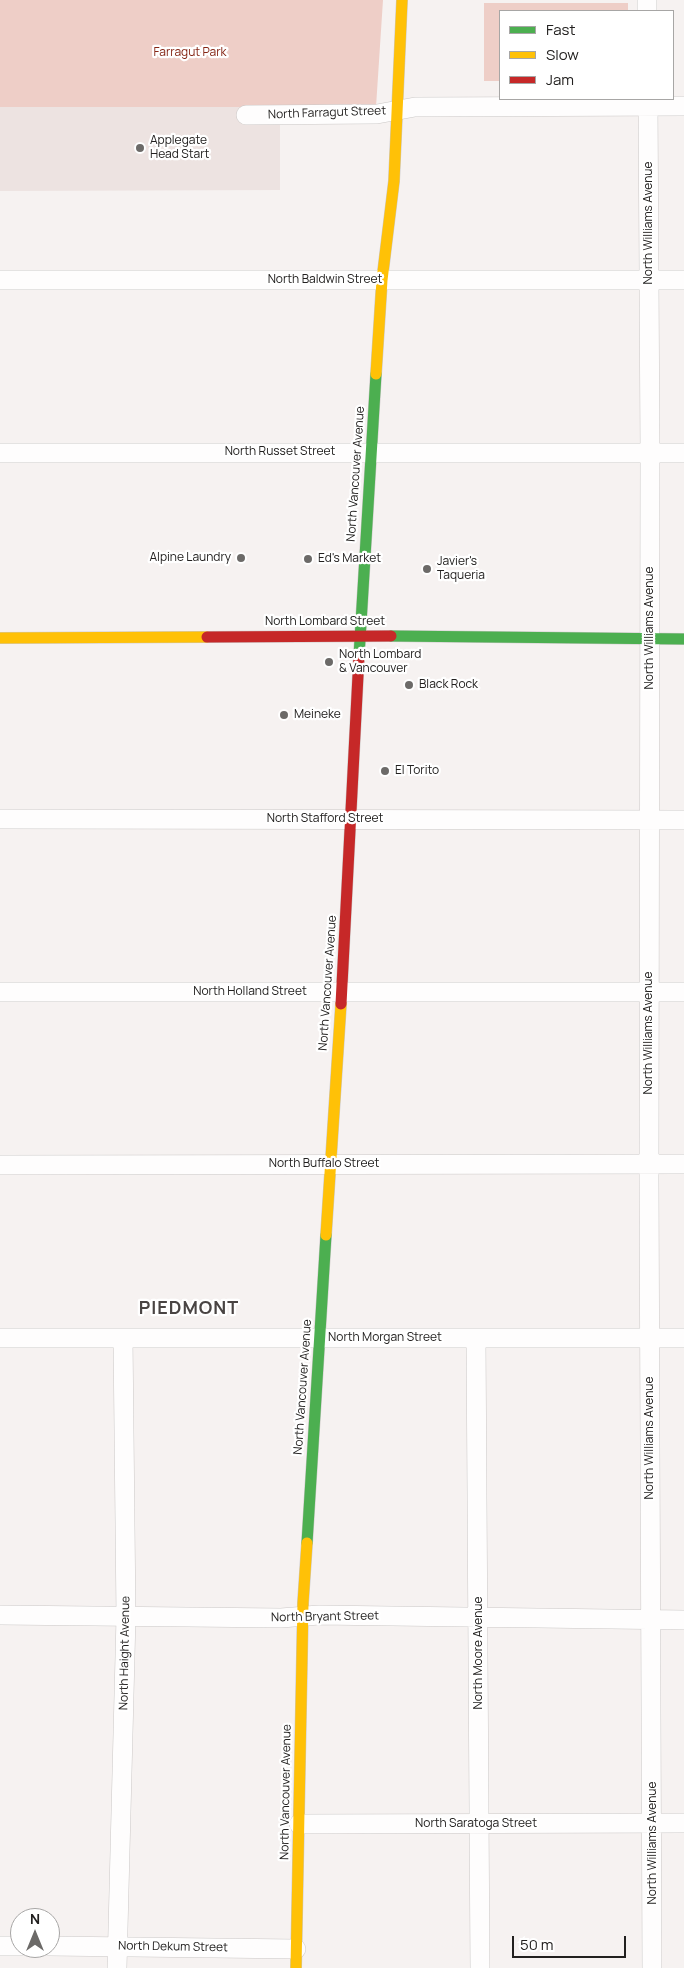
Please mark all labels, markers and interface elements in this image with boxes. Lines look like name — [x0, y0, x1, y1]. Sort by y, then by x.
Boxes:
legend — [499, 10, 674, 100]
text: Fast — [546, 19, 575, 40]
text: Slow — [546, 44, 579, 65]
park label: Farragut Park — [154, 46, 226, 60]
text: Jam — [546, 69, 574, 90]
street label: North Farragut Street — [268, 104, 386, 122]
place label: Applegate Head Start — [150, 134, 209, 162]
marker: Applegate Head Start — [134, 142, 146, 154]
street label: North Williams Avenue — [642, 162, 656, 284]
street label: North Baldwin Street — [268, 273, 382, 287]
street label: North Vancouver Avenue — [344, 406, 368, 542]
street label: North Russet Street — [225, 445, 335, 459]
place label: Alpine Laundry — [149, 551, 231, 565]
marker: Alpine Laundry — [235, 552, 247, 564]
place label: Ed's Market — [318, 552, 381, 566]
marker: Ed's Market — [302, 553, 314, 565]
place label: Javier's Taqueria — [437, 555, 485, 583]
marker: Javier's Taqueria — [421, 563, 433, 575]
street label: North Williams Avenue — [643, 567, 657, 689]
street label: North Lombard Street — [265, 615, 385, 629]
place label: North Lombard & Vancouver — [339, 648, 421, 676]
marker: North Lombard & Vancouver — [323, 656, 335, 668]
place label: Black Rock — [419, 678, 478, 692]
marker: Black Rock — [403, 679, 415, 691]
place label: Meineke — [294, 708, 341, 722]
marker: Meineke — [278, 709, 290, 721]
place label: El Torito — [395, 764, 439, 778]
marker: El Torito — [379, 765, 391, 777]
street label: North Stafford Street — [267, 812, 383, 826]
street label: North Vancouver Avenue — [316, 915, 340, 1051]
street label: North Williams Avenue — [642, 972, 656, 1094]
street label: North Holland Street — [193, 985, 307, 999]
street label: North Buffalo Street — [269, 1157, 379, 1171]
district label: PIEDMONT — [138, 1298, 240, 1320]
street label: North Vancouver Avenue — [291, 1319, 315, 1455]
street label: North Morgan Street — [328, 1331, 442, 1345]
street label: North Williams Avenue — [643, 1377, 657, 1499]
street label: North Haight Avenue — [117, 1596, 133, 1710]
street label: North Moore Avenue — [472, 1597, 486, 1709]
street label: North Bryant Street — [271, 1609, 379, 1625]
street label: North Vancouver Avenue — [278, 1724, 294, 1860]
street label: North Williams Avenue — [646, 1782, 660, 1904]
street label: North Saratoga Street — [415, 1817, 537, 1831]
north arrow — [10, 1908, 60, 1958]
text: N — [30, 1909, 40, 1928]
scale bar — [514, 1926, 628, 1958]
text: 50 m — [520, 1934, 554, 1955]
street label: North Dekum Street — [118, 1939, 228, 1955]

